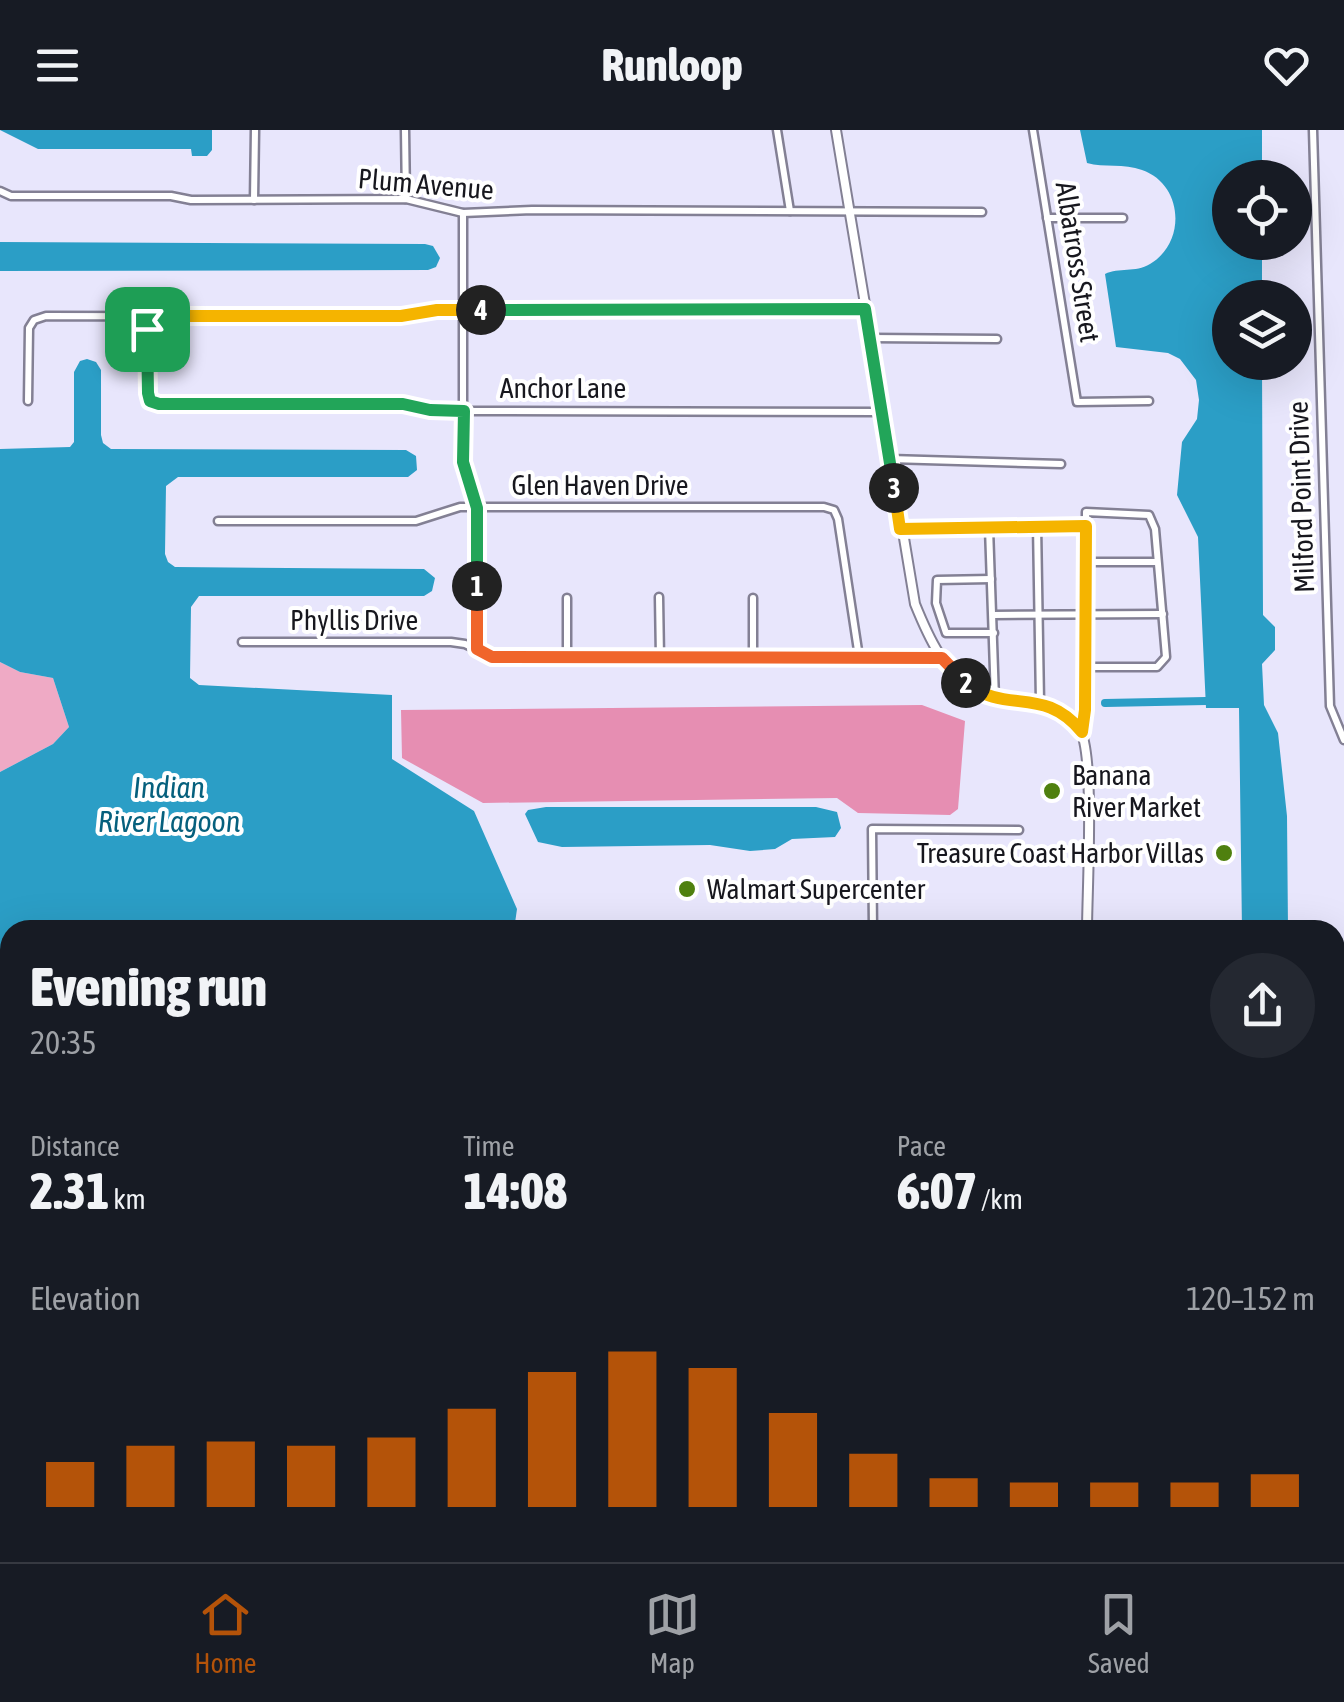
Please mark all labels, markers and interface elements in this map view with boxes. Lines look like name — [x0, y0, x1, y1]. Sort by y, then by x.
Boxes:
icon: menu — [30, 38, 85, 93]
icon: heart — [1259, 38, 1314, 93]
text: Runloop — [601, 39, 743, 91]
map controls — [1212, 160, 1312, 380]
button: locate — [1212, 160, 1312, 260]
street label: Plum Avenue — [357, 162, 495, 206]
street label: Albatross Street — [1050, 180, 1106, 344]
button: layers — [1212, 280, 1312, 380]
pin: 4 — [456, 285, 506, 335]
pin — [105, 287, 190, 372]
text: 4 — [474, 294, 488, 326]
icon: arrive — [120, 302, 175, 357]
street label: Anchor Lane — [500, 372, 626, 404]
street label: Milford Point Drive — [1282, 401, 1320, 593]
pin: 3 — [869, 463, 919, 513]
street label: Glen Haven Drive — [511, 469, 689, 501]
text: 3 — [887, 472, 901, 504]
pin: 1 — [452, 561, 502, 611]
text: 1 — [470, 570, 484, 602]
street label: Phyllis Drive — [290, 604, 418, 636]
pin: 2 — [941, 658, 991, 708]
text: 2 — [959, 667, 973, 699]
place label: Banana River Market — [1072, 759, 1201, 823]
water label: Indian River Lagoon — [98, 770, 240, 838]
marker: Banana River Market — [1041, 780, 1063, 802]
place label: Treasure Coast Harbor Villas — [917, 837, 1204, 869]
marker: Treasure Coast Harbor Villas — [1213, 842, 1235, 864]
place label: Walmart Supercenter — [707, 873, 926, 905]
marker: Walmart Supercenter — [676, 878, 698, 900]
button: share — [1210, 953, 1315, 1058]
text: Evening run — [30, 955, 267, 1018]
text: 20:35 — [30, 1024, 97, 1061]
text: Distance — [30, 1130, 120, 1162]
text: Time — [463, 1130, 514, 1162]
text: Pace — [897, 1130, 946, 1162]
text: 2.31 — [30, 1162, 109, 1220]
text: 14:08 — [463, 1162, 567, 1220]
text: 6:07 — [897, 1162, 977, 1220]
text: km — [109, 1183, 146, 1215]
text: /km — [977, 1183, 1023, 1215]
text: Elevation — [30, 1280, 141, 1317]
text: 120–152 m — [1186, 1280, 1315, 1317]
tab: Home — [194, 1587, 256, 1679]
tab: Map — [645, 1587, 700, 1679]
tab: Saved — [1088, 1587, 1150, 1679]

